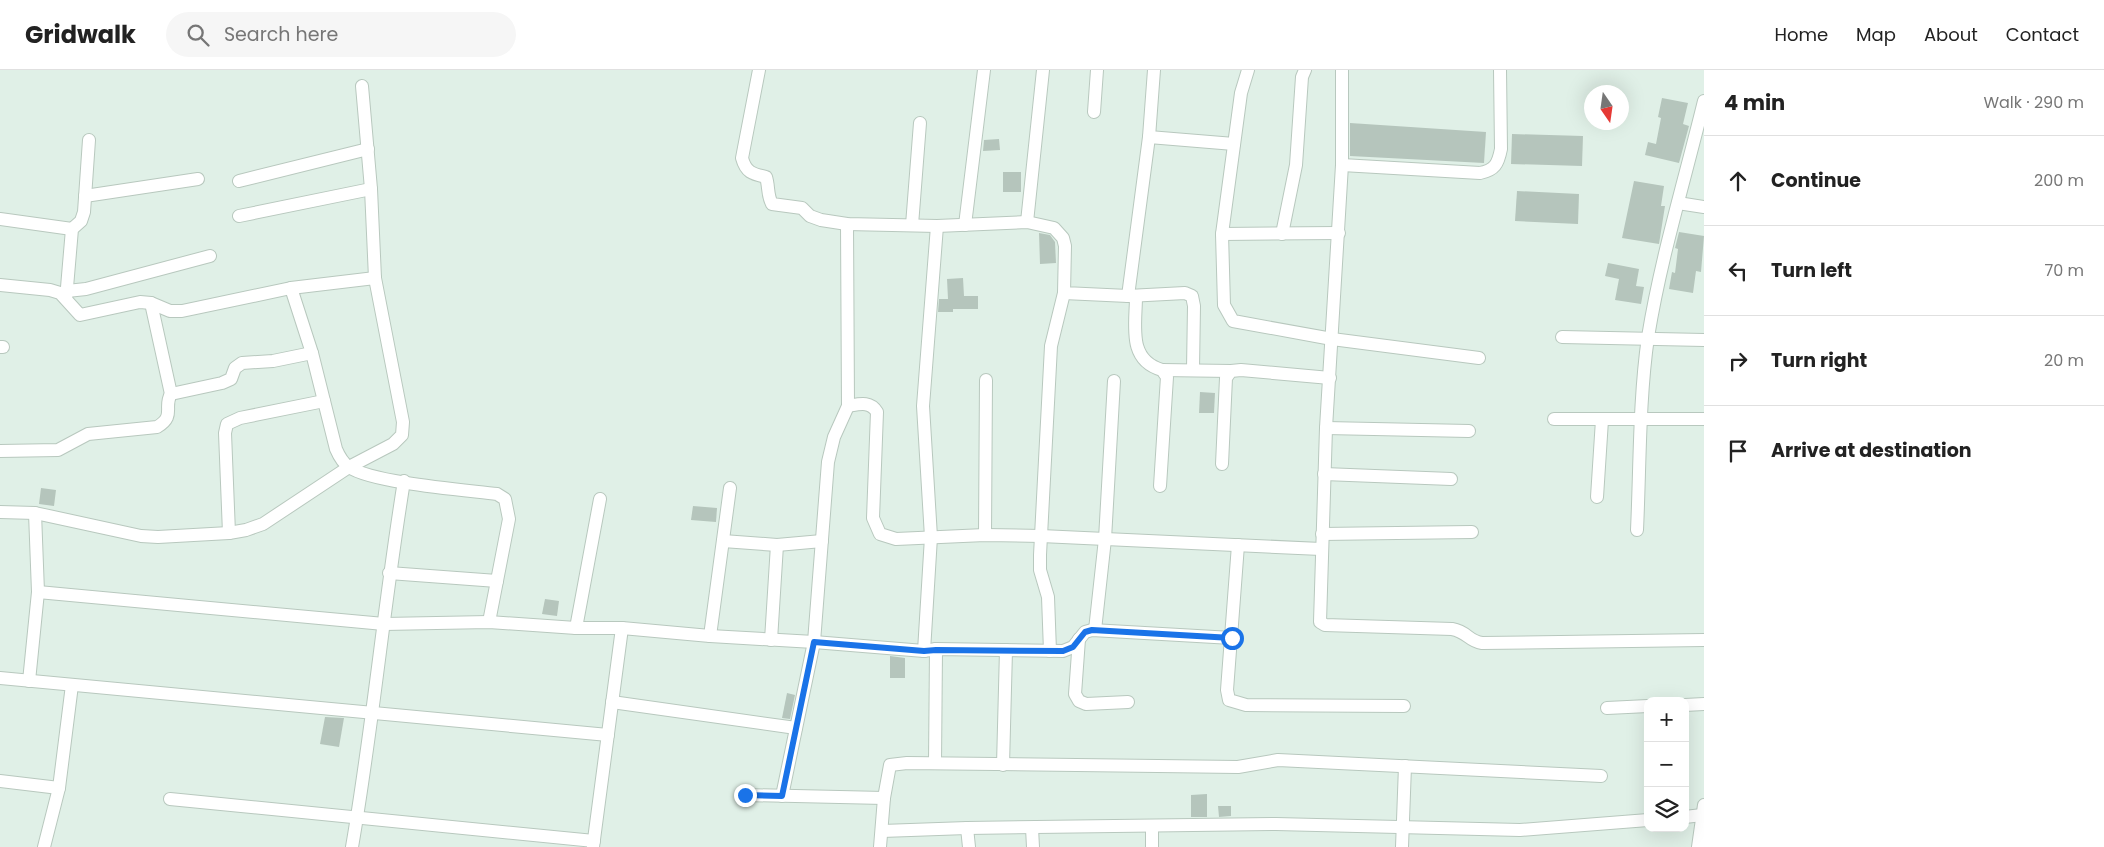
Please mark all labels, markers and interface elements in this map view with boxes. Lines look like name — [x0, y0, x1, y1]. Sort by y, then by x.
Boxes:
search box — [166, 12, 516, 57]
text: Gridwalk — [25, 18, 136, 51]
icon: search — [184, 21, 212, 49]
text: Search here — [224, 21, 338, 48]
text: Home — [1774, 22, 1828, 47]
text: Map — [1856, 22, 1896, 47]
text: About — [1924, 22, 1978, 47]
text: Contact — [2006, 22, 2079, 47]
north arrow — [1584, 85, 1629, 130]
text: 4 min — [1724, 88, 1785, 117]
text: Walk · 290 m — [1983, 91, 2084, 114]
icon: ahead — [1724, 167, 1752, 195]
text: Continue — [1771, 167, 1861, 194]
text: 200 m — [2034, 169, 2084, 192]
icon: left — [1724, 257, 1752, 285]
text: Turn left — [1771, 257, 1852, 284]
text: 70 m — [2044, 259, 2084, 282]
icon: right — [1724, 347, 1752, 375]
text: Turn right — [1771, 347, 1867, 374]
text: 20 m — [2044, 349, 2084, 372]
icon: arrive — [1724, 437, 1752, 465]
text: Arrive at destination — [1771, 437, 1972, 464]
route start — [1221, 627, 1244, 650]
map controls — [1644, 697, 1689, 832]
button: + — [1644, 697, 1689, 742]
button: − — [1644, 742, 1689, 787]
route end — [734, 784, 757, 807]
button: layers — [1644, 787, 1689, 832]

